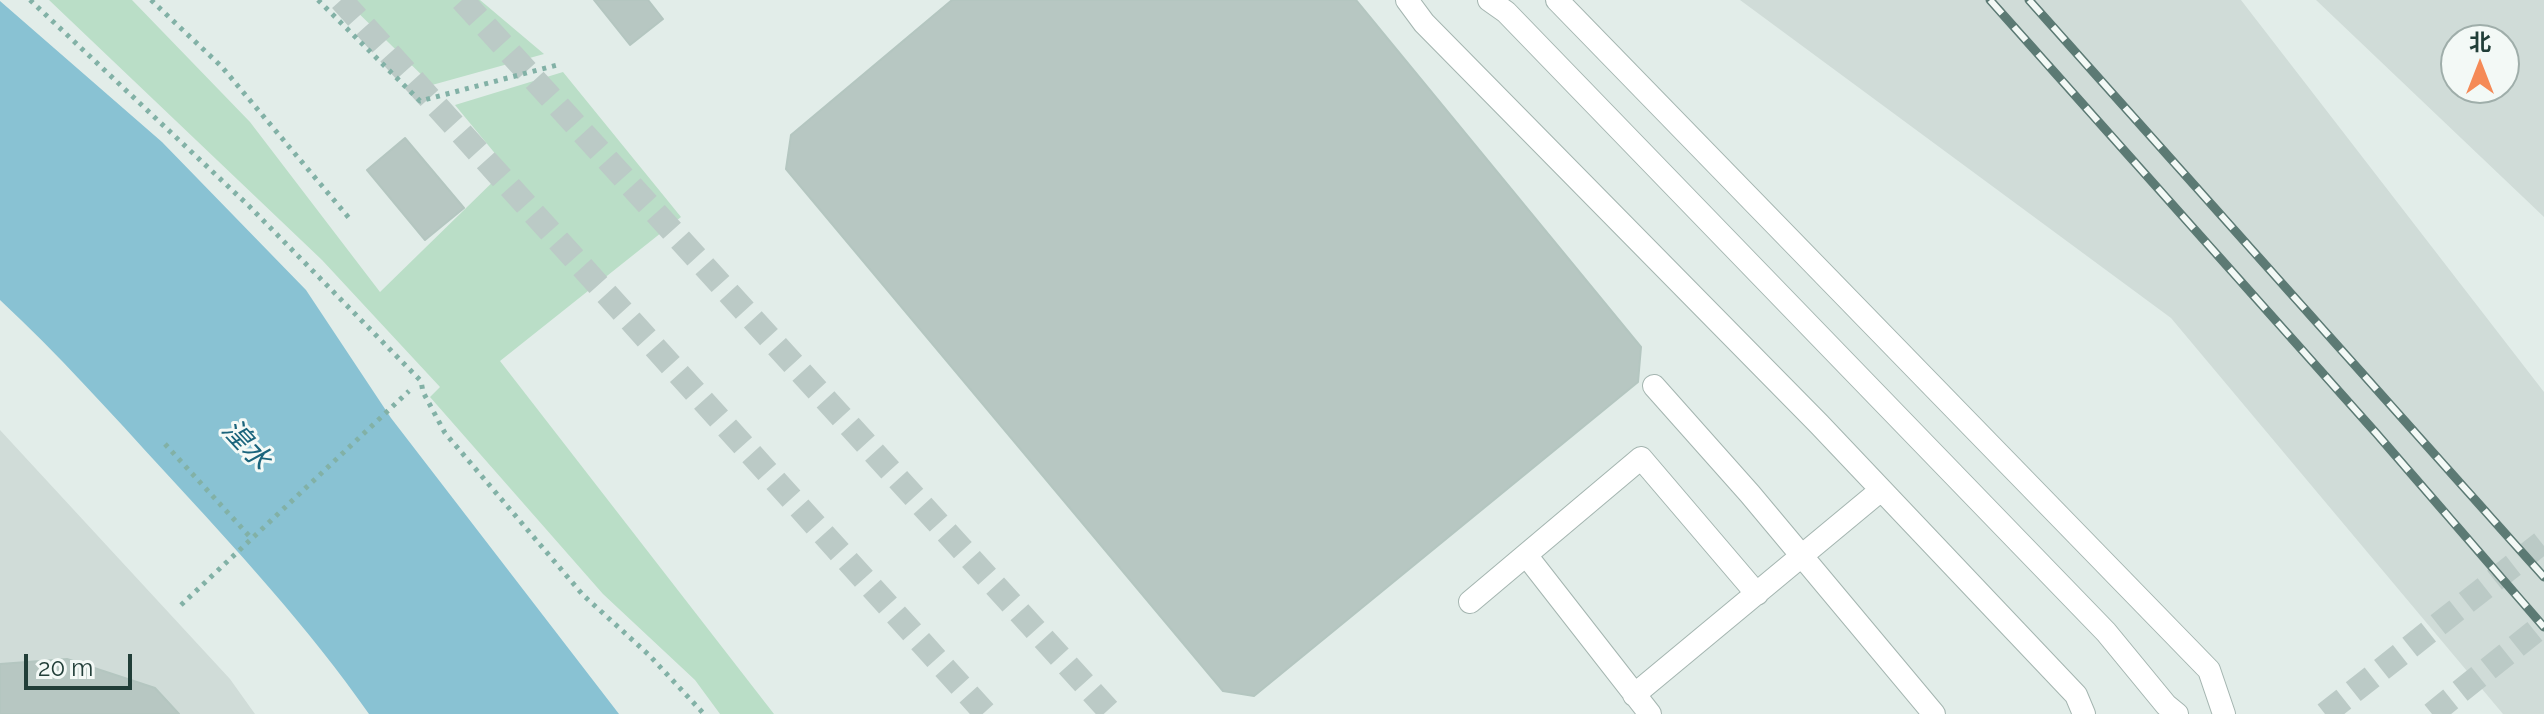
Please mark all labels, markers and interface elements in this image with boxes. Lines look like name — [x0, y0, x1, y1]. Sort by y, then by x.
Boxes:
north arrow — [2440, 24, 2520, 104]
text: 北 — [2469, 29, 2491, 55]
water label: 湟水 — [215, 413, 277, 477]
scale bar — [28, 638, 136, 688]
text: 20 m — [38, 653, 93, 682]

